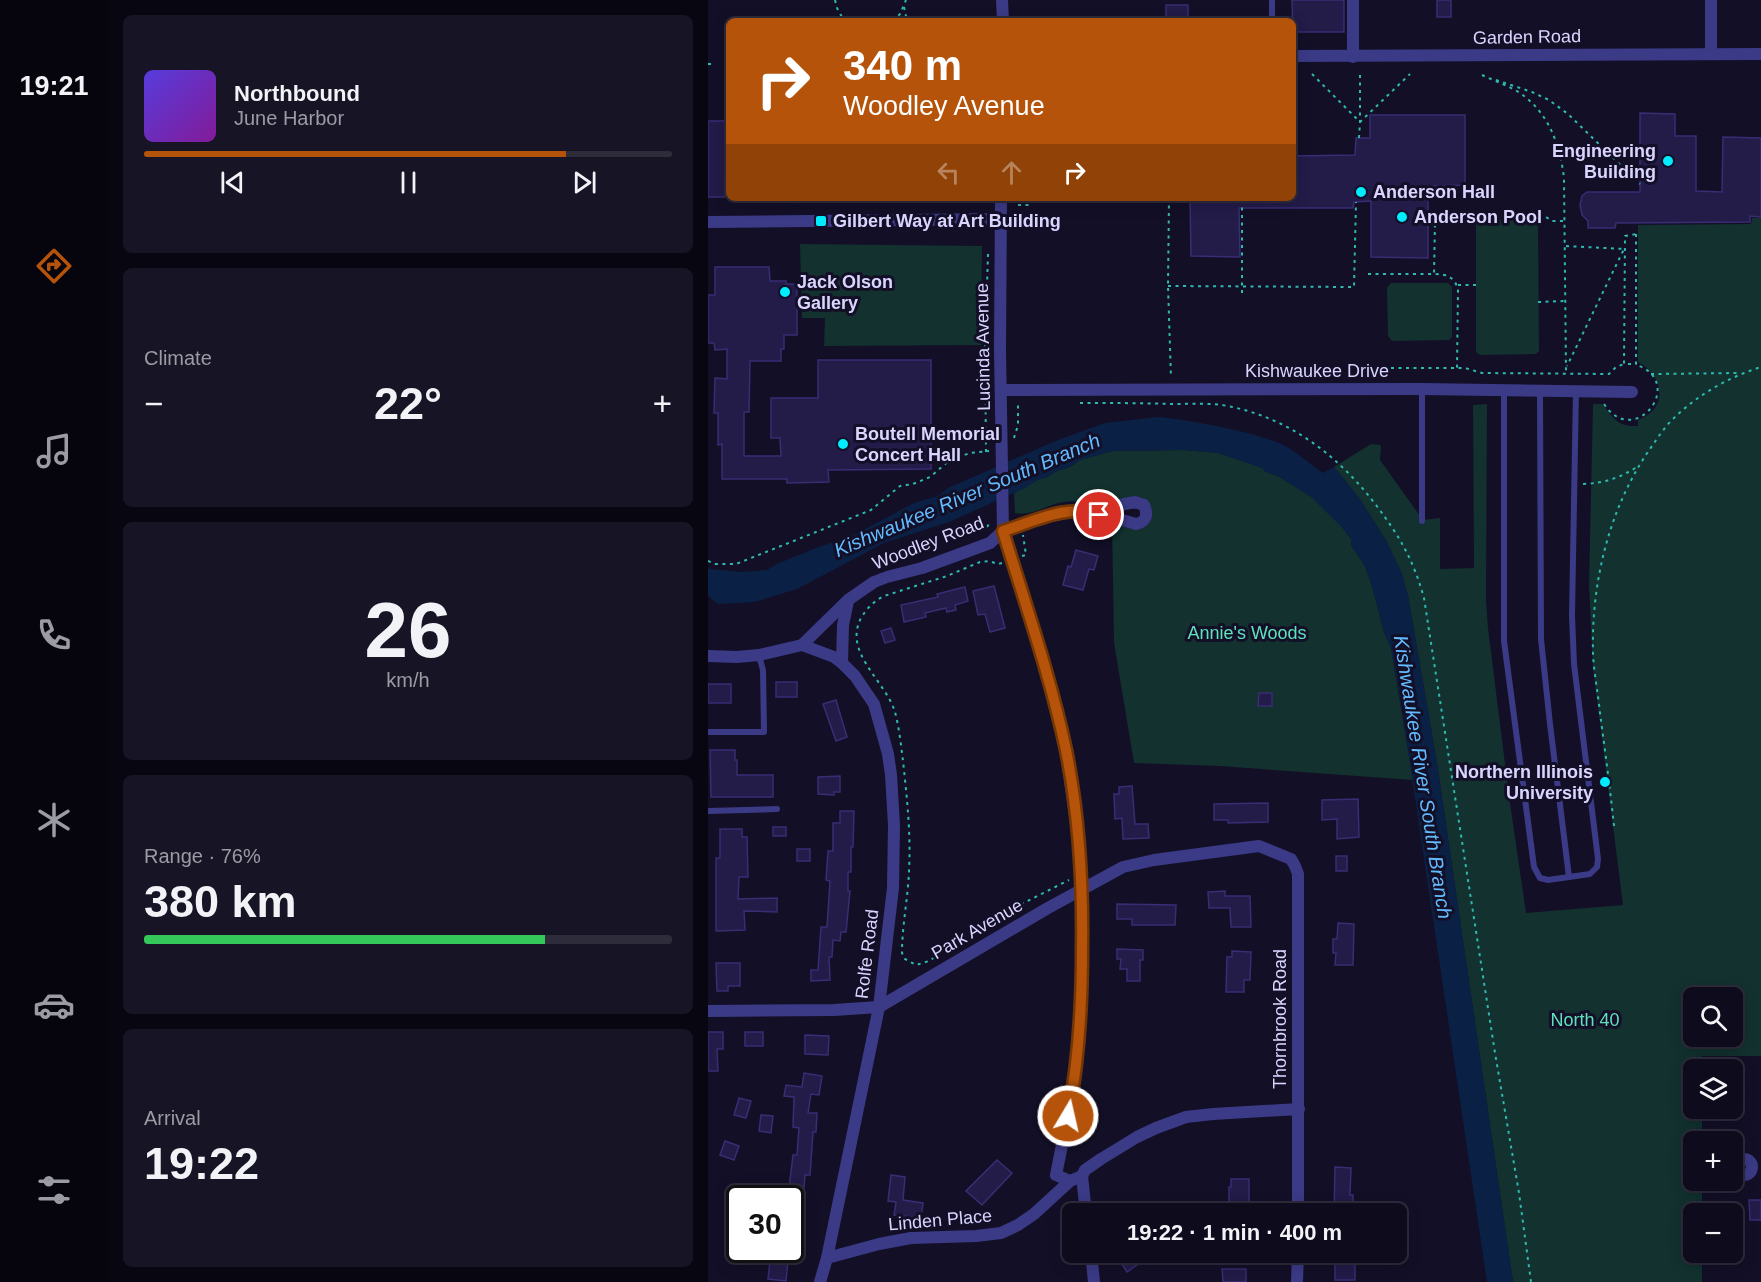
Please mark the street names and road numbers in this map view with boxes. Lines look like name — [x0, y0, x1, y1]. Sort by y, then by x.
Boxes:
street label: Garden Road — [1473, 26, 1581, 48]
street label: Lucinda Avenue — [972, 283, 994, 411]
street label: Kishwaukee Drive — [1245, 361, 1389, 381]
street label: Woodley Road — [869, 513, 987, 573]
street label: Park Avenue — [928, 895, 1026, 963]
street label: Rolfe Road — [852, 908, 882, 1000]
street label: Thornbrook Road — [1270, 949, 1290, 1089]
street label: Linden Place — [887, 1206, 993, 1234]

